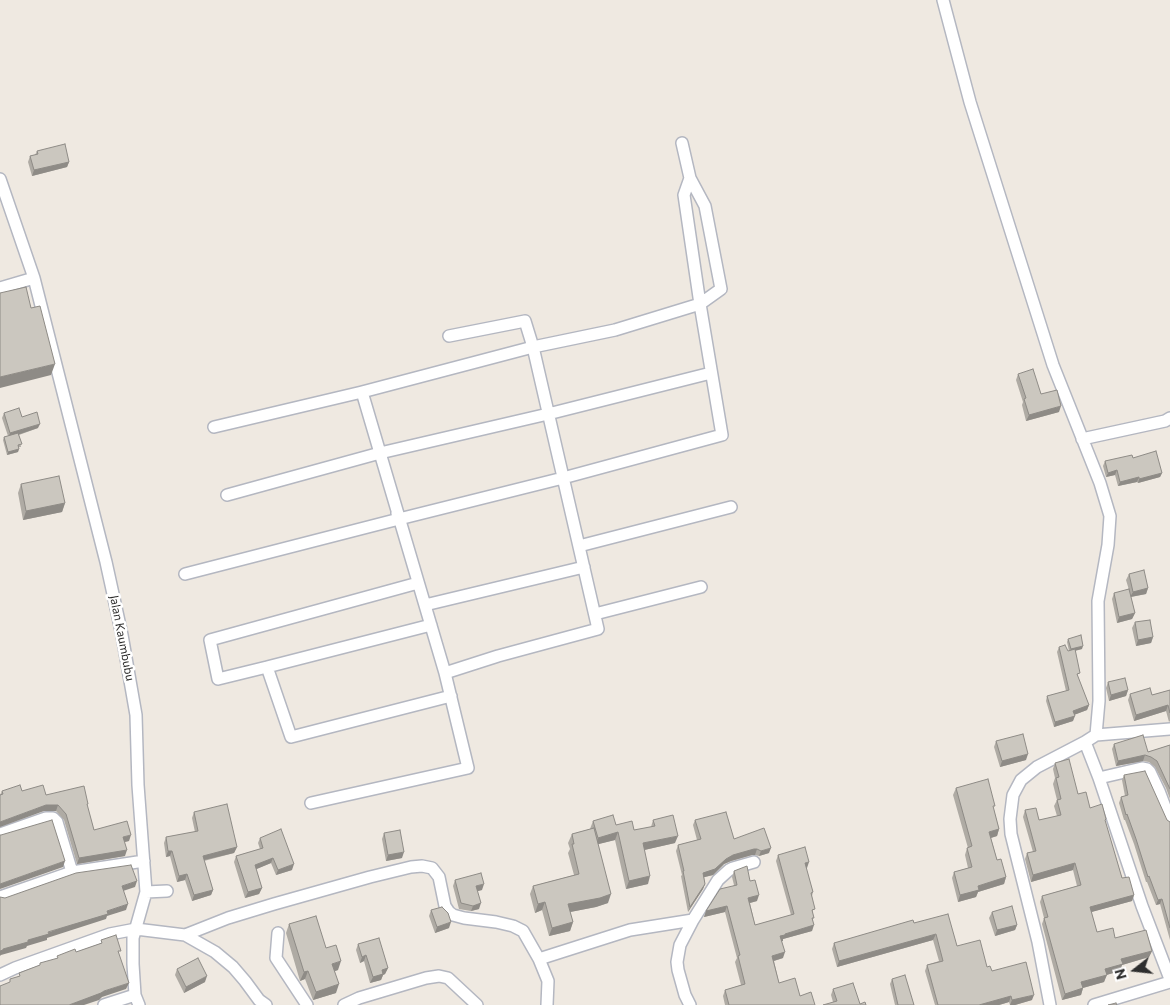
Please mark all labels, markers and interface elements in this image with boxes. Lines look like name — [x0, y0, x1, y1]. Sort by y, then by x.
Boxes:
street label: Jalan Kaumbubu — [107, 594, 137, 682]
north arrow — [1110, 945, 1160, 995]
text: N — [1110, 967, 1130, 982]

